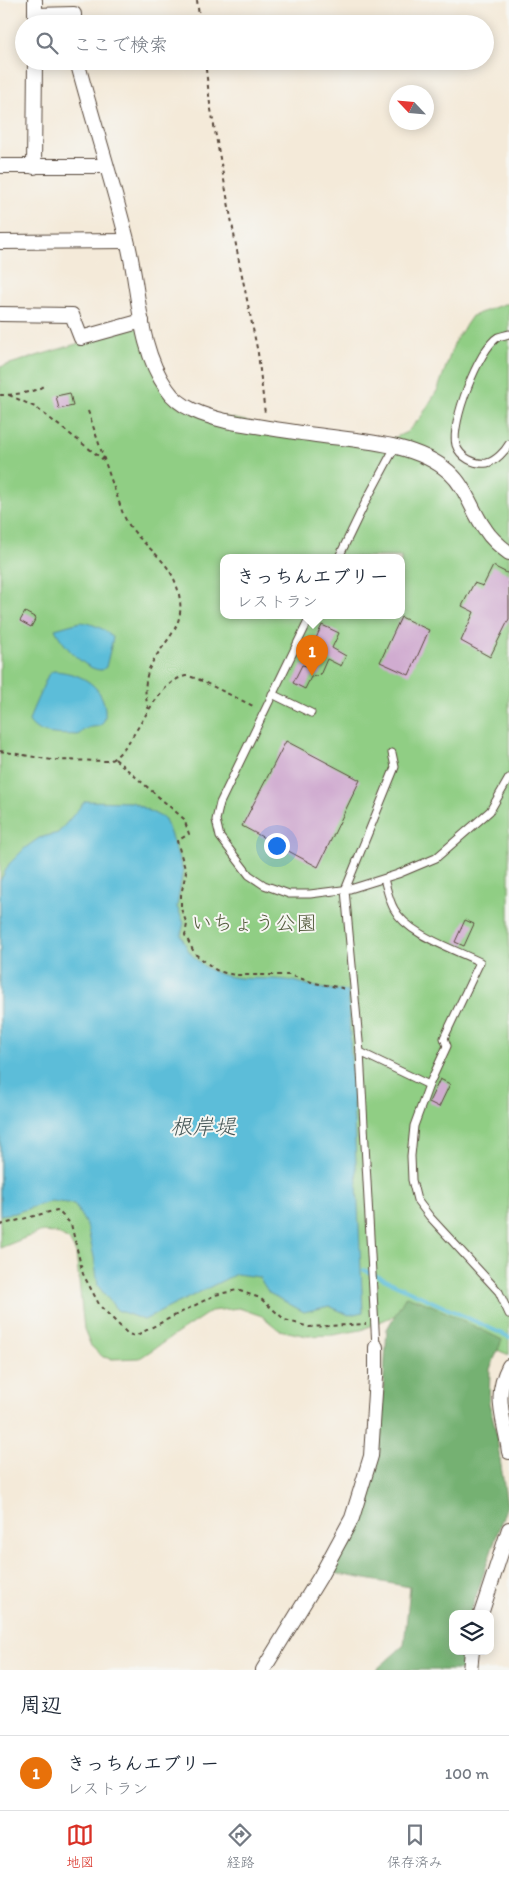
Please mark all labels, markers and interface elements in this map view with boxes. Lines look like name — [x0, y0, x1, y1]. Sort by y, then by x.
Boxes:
search box — [15, 15, 494, 70]
icon: search — [33, 29, 61, 57]
text: ここで検索 — [73, 33, 168, 56]
north arrow — [389, 85, 434, 130]
popup — [220, 554, 405, 619]
text: きっちんエブリー — [236, 565, 389, 588]
text: レストラン — [236, 592, 318, 611]
pin: 1 — [296, 635, 328, 676]
your location — [264, 833, 290, 859]
park label: いちょう公園 — [191, 910, 317, 935]
water label: 根岸堤 — [170, 1113, 237, 1140]
map controls — [449, 1610, 494, 1655]
button: layers — [449, 1610, 494, 1655]
text: 周辺 — [20, 1692, 62, 1717]
text: きっちんエブリー — [67, 1752, 219, 1775]
text: 1 — [32, 1764, 40, 1783]
text: 100 m — [445, 1764, 489, 1783]
text: レストラン — [67, 1779, 148, 1798]
tab: 地図 — [66, 1821, 94, 1871]
tab: 経路 — [226, 1821, 254, 1871]
tab: 保存済み — [387, 1821, 443, 1871]

